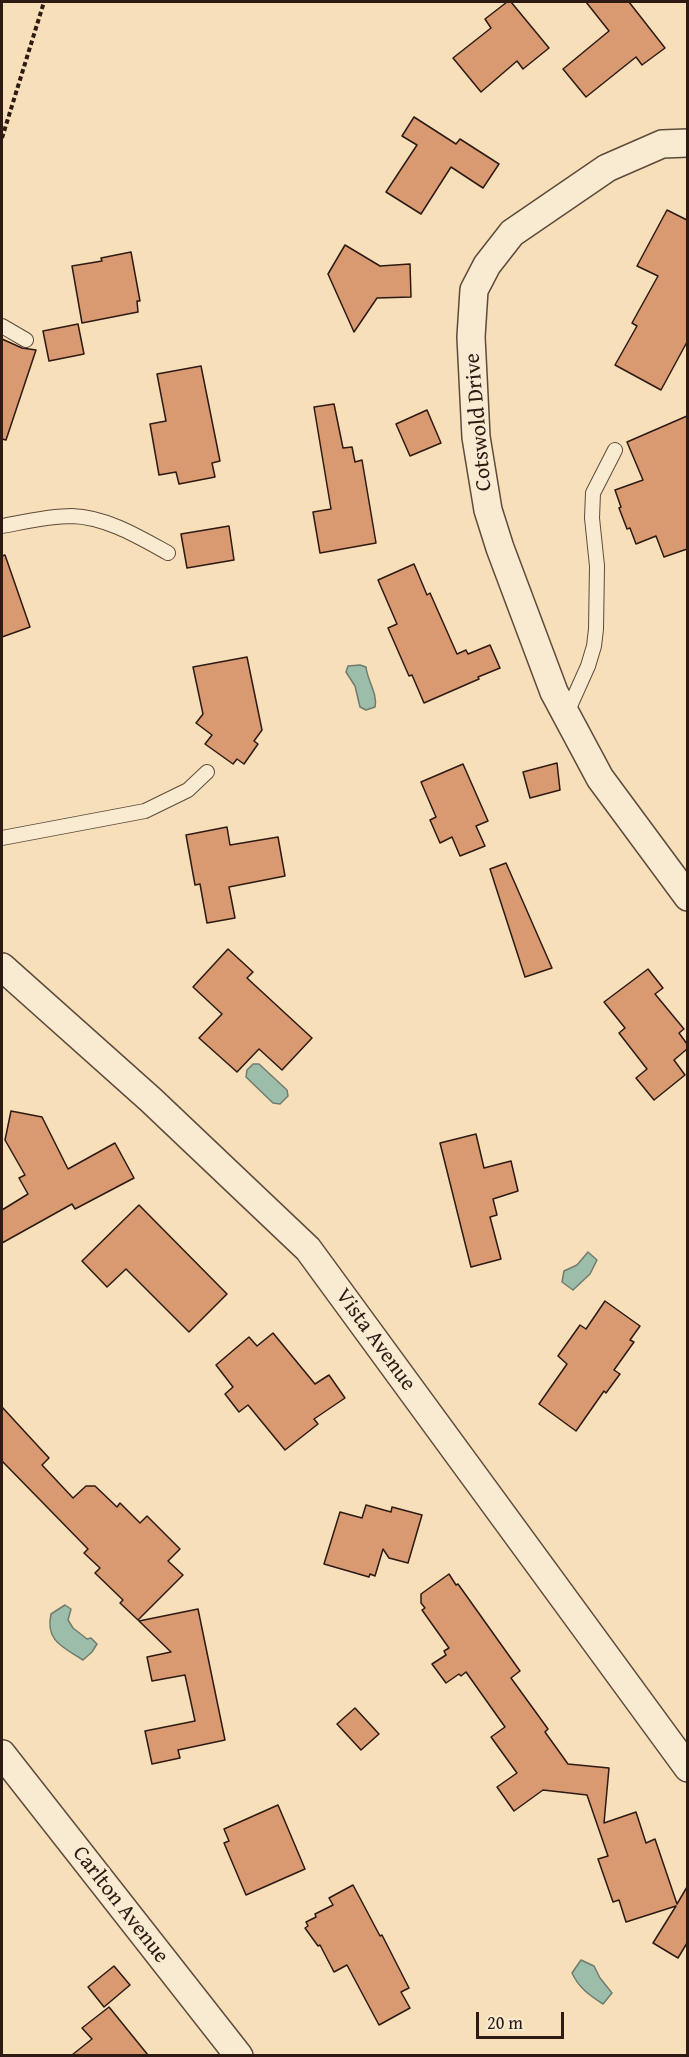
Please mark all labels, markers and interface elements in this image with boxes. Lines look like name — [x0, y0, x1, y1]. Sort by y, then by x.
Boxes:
street label: Cotswold Drive — [460, 352, 498, 492]
street label: Vista Avenue — [329, 1284, 421, 1396]
street label: Carlton Avenue — [66, 1841, 174, 1969]
scale bar — [479, 2000, 568, 2038]
text: 20 m — [487, 2009, 523, 2036]

